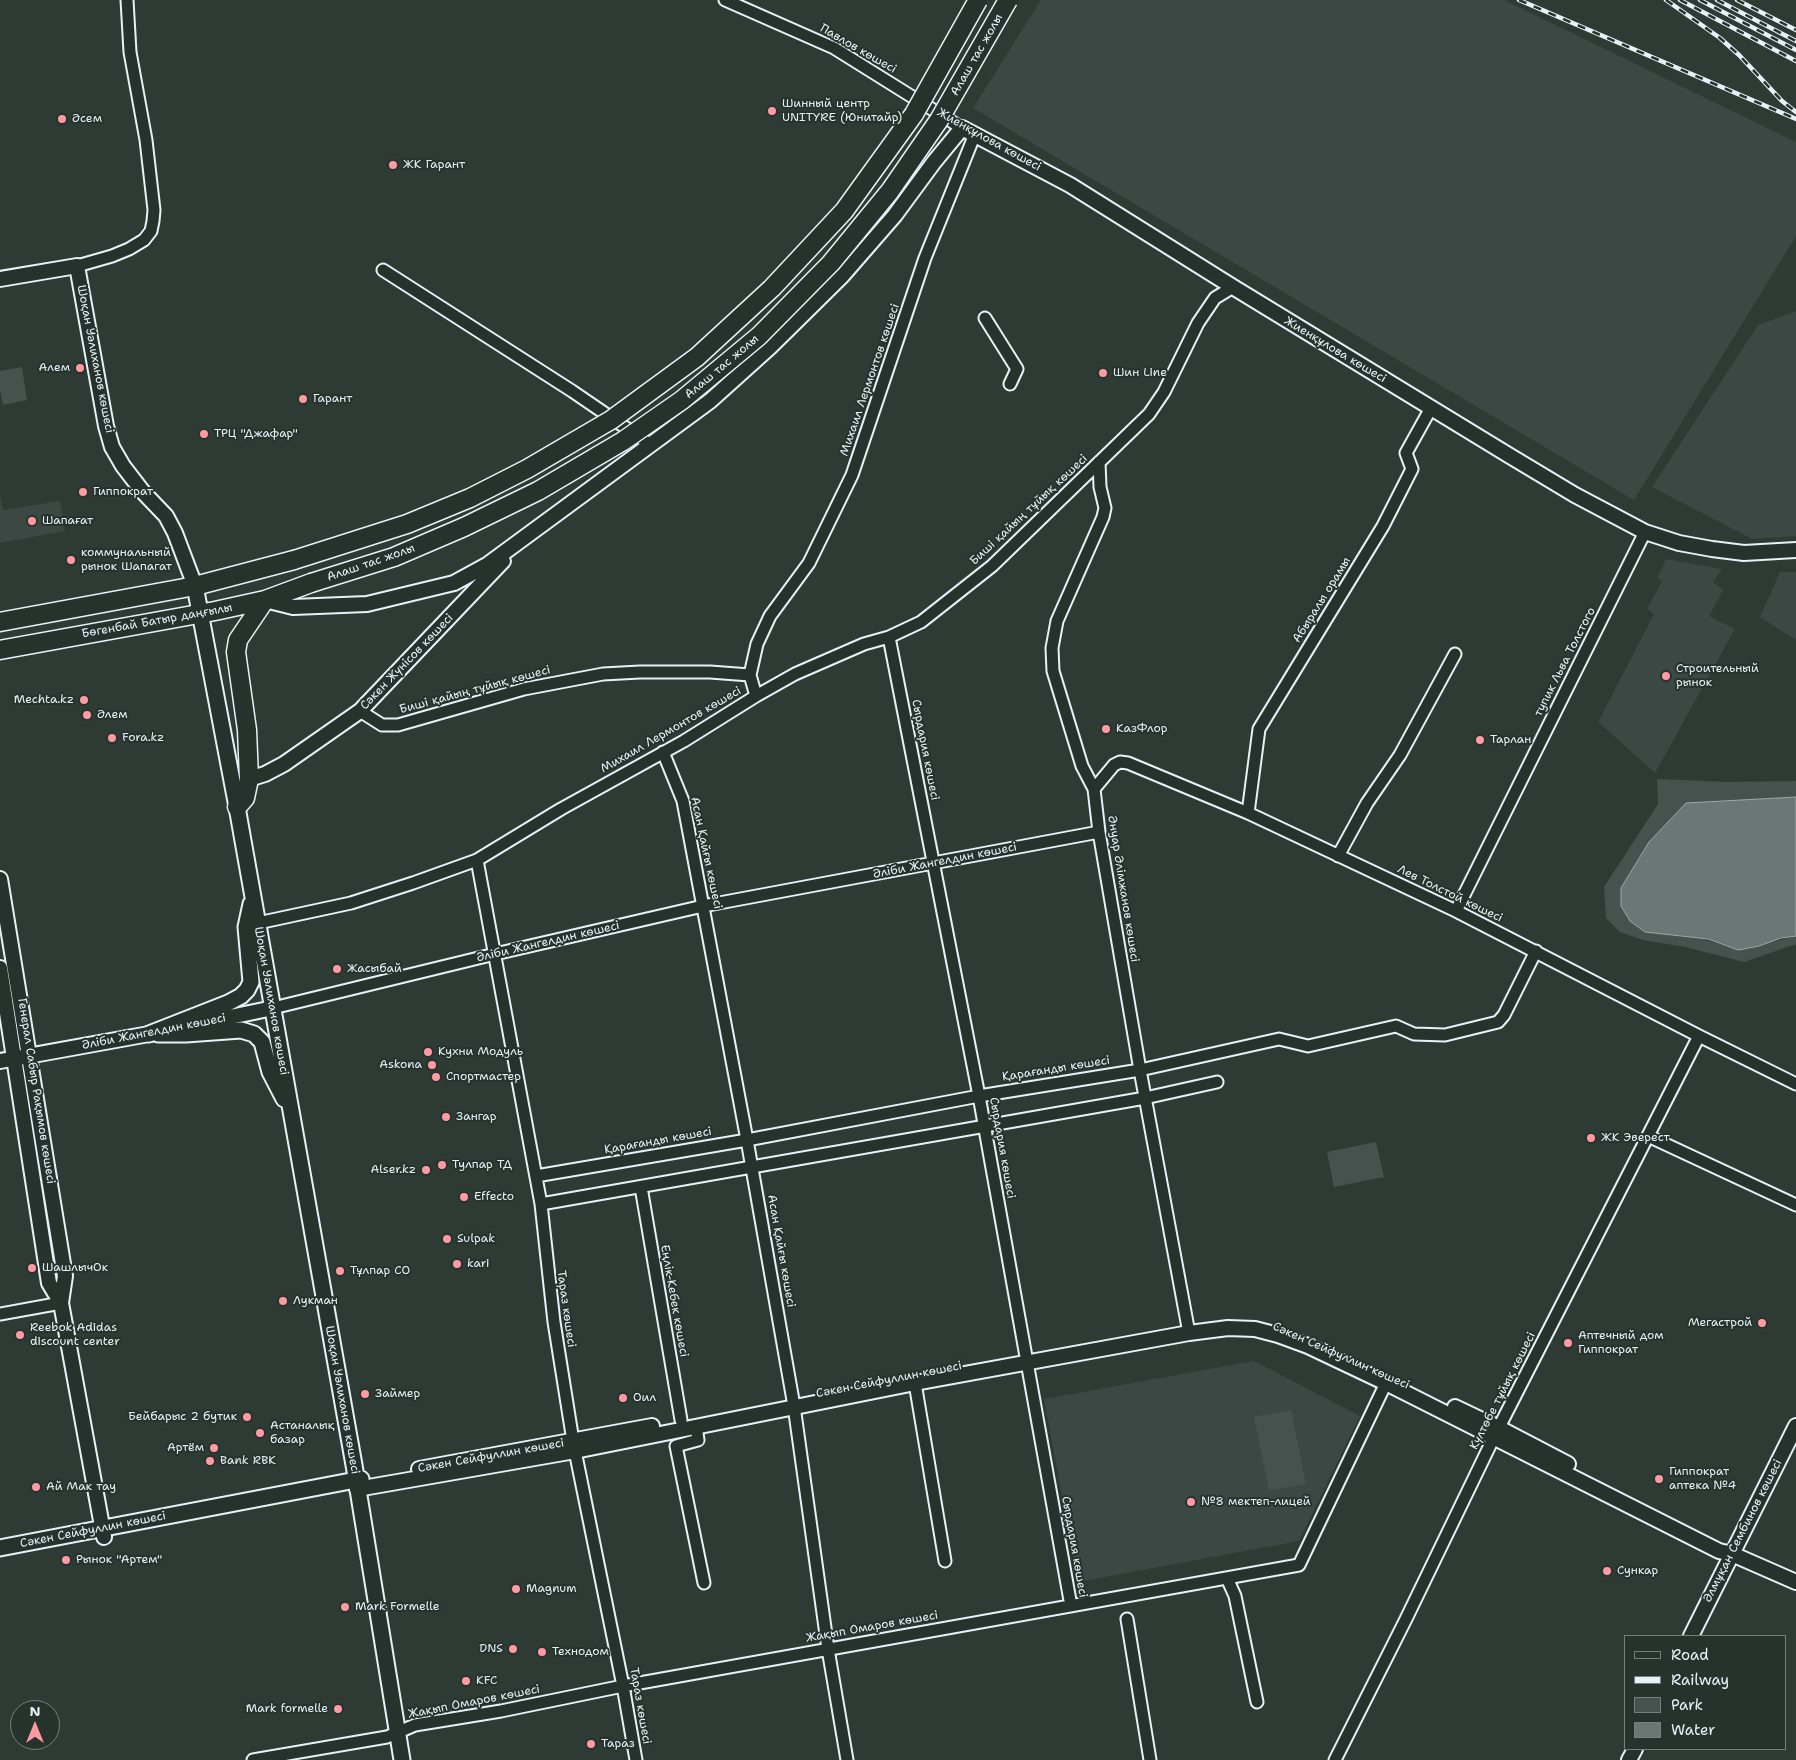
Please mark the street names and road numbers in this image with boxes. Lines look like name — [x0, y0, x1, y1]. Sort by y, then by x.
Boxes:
street label: Алаш тас жолы — [948, 12, 1006, 98]
street label: Павлов көшесі — [817, 21, 899, 77]
street label: Жиенқұлова көшесі — [935, 105, 1043, 175]
street label: Шоқан Уәлиханов көшесі — [74, 284, 116, 434]
street label: Михаил Лермонтов көшесі — [837, 302, 903, 458]
street label: Жиенқұлова көшесі — [1281, 314, 1389, 386]
street label: Алаш тас жолы — [682, 332, 762, 402]
street label: Биші қайың тұйық көшесі — [967, 452, 1091, 568]
street label: Алаш тас жолы — [325, 541, 417, 585]
street label: Абыралы орамы — [1290, 555, 1354, 645]
street label: Бөгенбай Батыр даңғылы — [80, 601, 234, 641]
street label: тупик Льва Толстого — [1531, 605, 1599, 719]
street label: Сәкен Жүнісов көшесі — [357, 611, 457, 713]
street label: Биші қайың тұйық көшесі — [398, 663, 552, 717]
street label: Михаил Лермонтов көшесі — [598, 684, 744, 776]
street label: Сырдария көшесі — [908, 698, 942, 802]
street label: Асан Қайғы көшесі — [687, 796, 725, 910]
street label: Әнуар Әлімжанов көшесі — [1104, 815, 1142, 963]
street label: Әліби Жангелдин көшесі — [872, 840, 1018, 882]
street label: Лев Толстой көшесі — [1395, 862, 1505, 926]
street label: Әліби Жангелдин көшесі — [475, 919, 621, 965]
street label: Шоқан Уәлиханов көшесі — [251, 926, 291, 1076]
street label: Генерал Сабыр Рақымов көшесі — [14, 997, 58, 1185]
street label: Әліби Жангелдин көшесі — [81, 1011, 227, 1053]
street label: Қарағанды көшесі — [1001, 1053, 1111, 1085]
street label: Сырдария көшесі — [986, 1096, 1018, 1200]
street label: Қарағанды көшесі — [603, 1124, 713, 1158]
street label: Асан Қайғы көшесі — [764, 1193, 798, 1309]
street label: Еңлік-Кебек көшесі — [657, 1244, 691, 1358]
street label: Тараз көшесі — [553, 1270, 579, 1348]
street label: Сәкен Сейфуллин көшесі — [1270, 1319, 1412, 1393]
street label: Шоқан Уәлиханов көшесі — [322, 1325, 362, 1475]
street label: Күлтөбе тұйық көшесі — [1467, 1330, 1539, 1452]
street label: Сәкен Сейфуллин көшесі — [815, 1359, 963, 1401]
street label: Сәкен Сейфуллин көшесі — [417, 1436, 565, 1476]
street label: Әлмұқан Сембинов көшесі — [1701, 1457, 1785, 1605]
street label: Сырдария көшесі — [1058, 1495, 1090, 1599]
street label: Сәкен Сейфуллин көшесі — [19, 1509, 167, 1551]
street label: Жақып Омаров көшесі — [805, 1608, 939, 1646]
street label: Тараз көшесі — [626, 1667, 654, 1745]
street label: Жақып Омаров көшесі — [407, 1682, 541, 1722]

